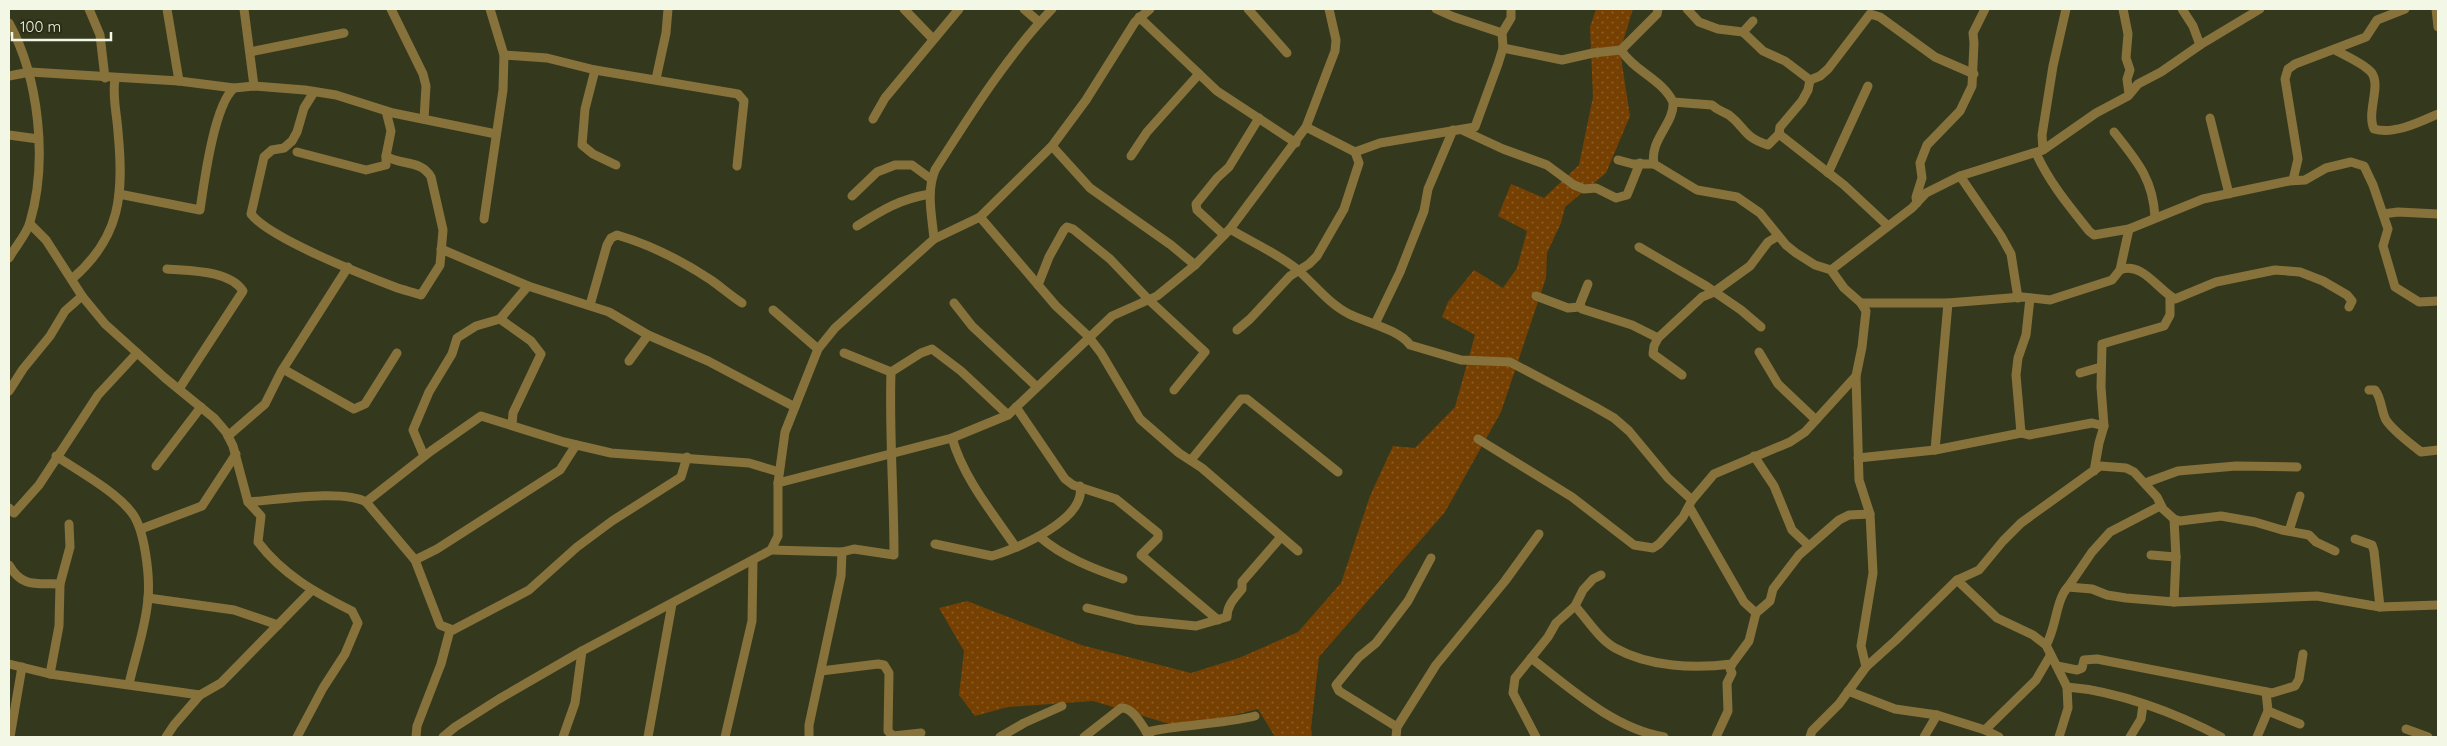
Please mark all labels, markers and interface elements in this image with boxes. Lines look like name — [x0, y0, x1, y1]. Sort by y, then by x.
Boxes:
scale bar — [12, 10, 111, 42]
text: 100 m — [20, 17, 61, 36]

